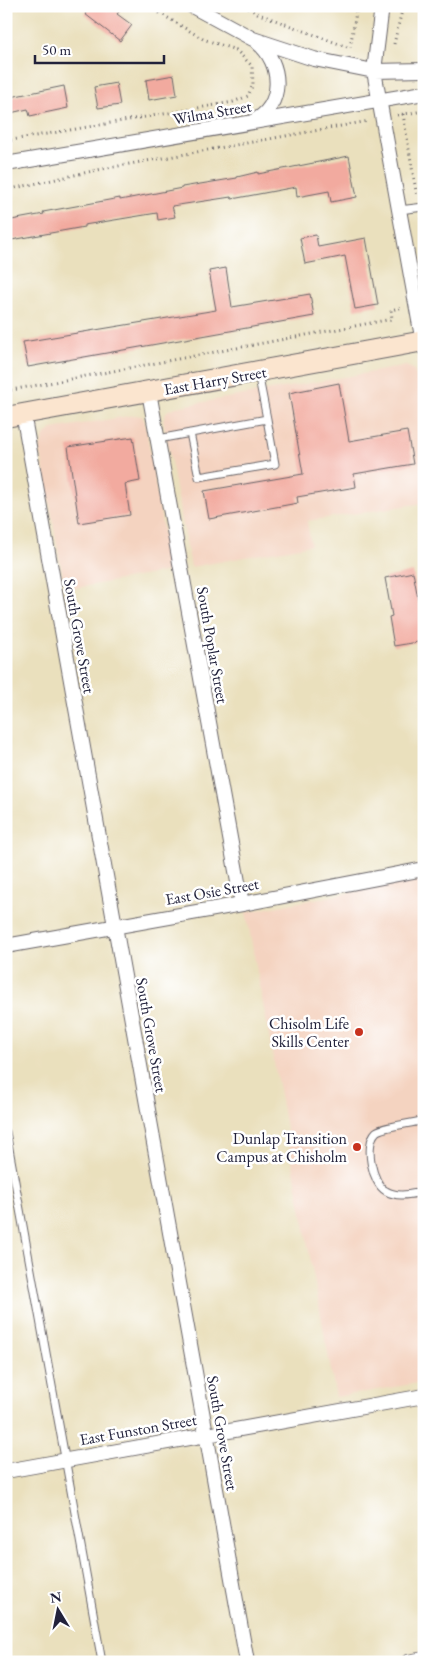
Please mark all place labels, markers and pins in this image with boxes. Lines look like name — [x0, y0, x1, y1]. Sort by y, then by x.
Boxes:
place label: Chisolm Life Skills Center — [269, 1013, 350, 1052]
marker: Chisolm Life Skills Center — [353, 1026, 365, 1038]
place label: Dunlap Transition Campus at Chisholm — [216, 1128, 348, 1167]
marker: Dunlap Transition Campus at Chisholm — [351, 1141, 363, 1153]

